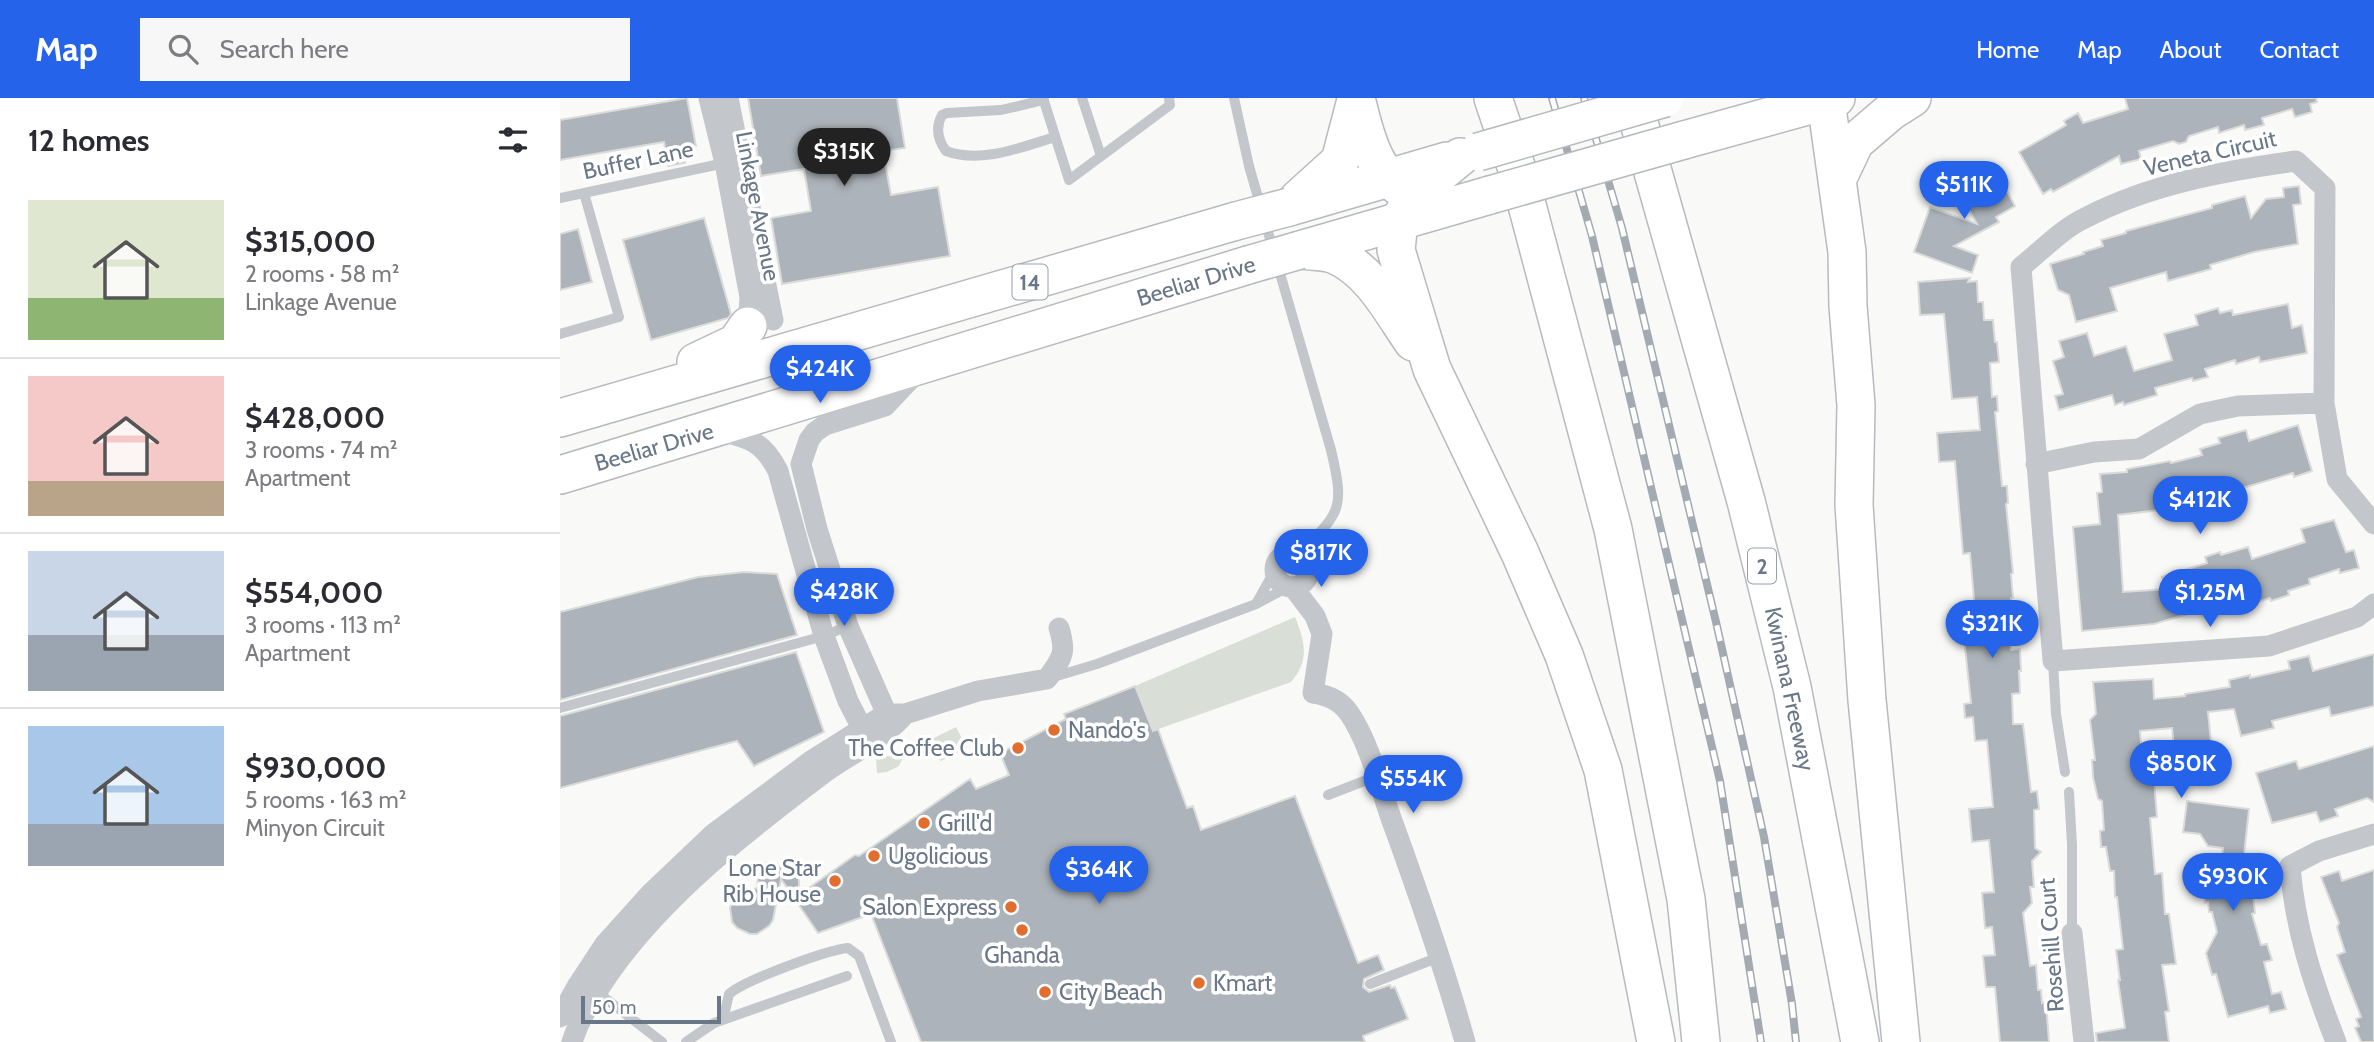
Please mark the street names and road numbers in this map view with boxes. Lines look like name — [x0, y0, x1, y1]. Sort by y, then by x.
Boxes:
street label: Veneta Circuit — [2141, 124, 2279, 182]
street label: Linkage Avenue — [730, 129, 786, 283]
street label: Buffer Lane — [580, 135, 696, 185]
street label: Beeliar Drive — [1133, 250, 1259, 312]
road number: 14 — [1012, 264, 1048, 300]
street label: Beeliar Drive — [591, 417, 717, 477]
road number: 2 — [1748, 548, 1776, 584]
street label: Kwinana Freeway — [1759, 605, 1821, 774]
street label: Rosehill Court — [2032, 877, 2070, 1013]

